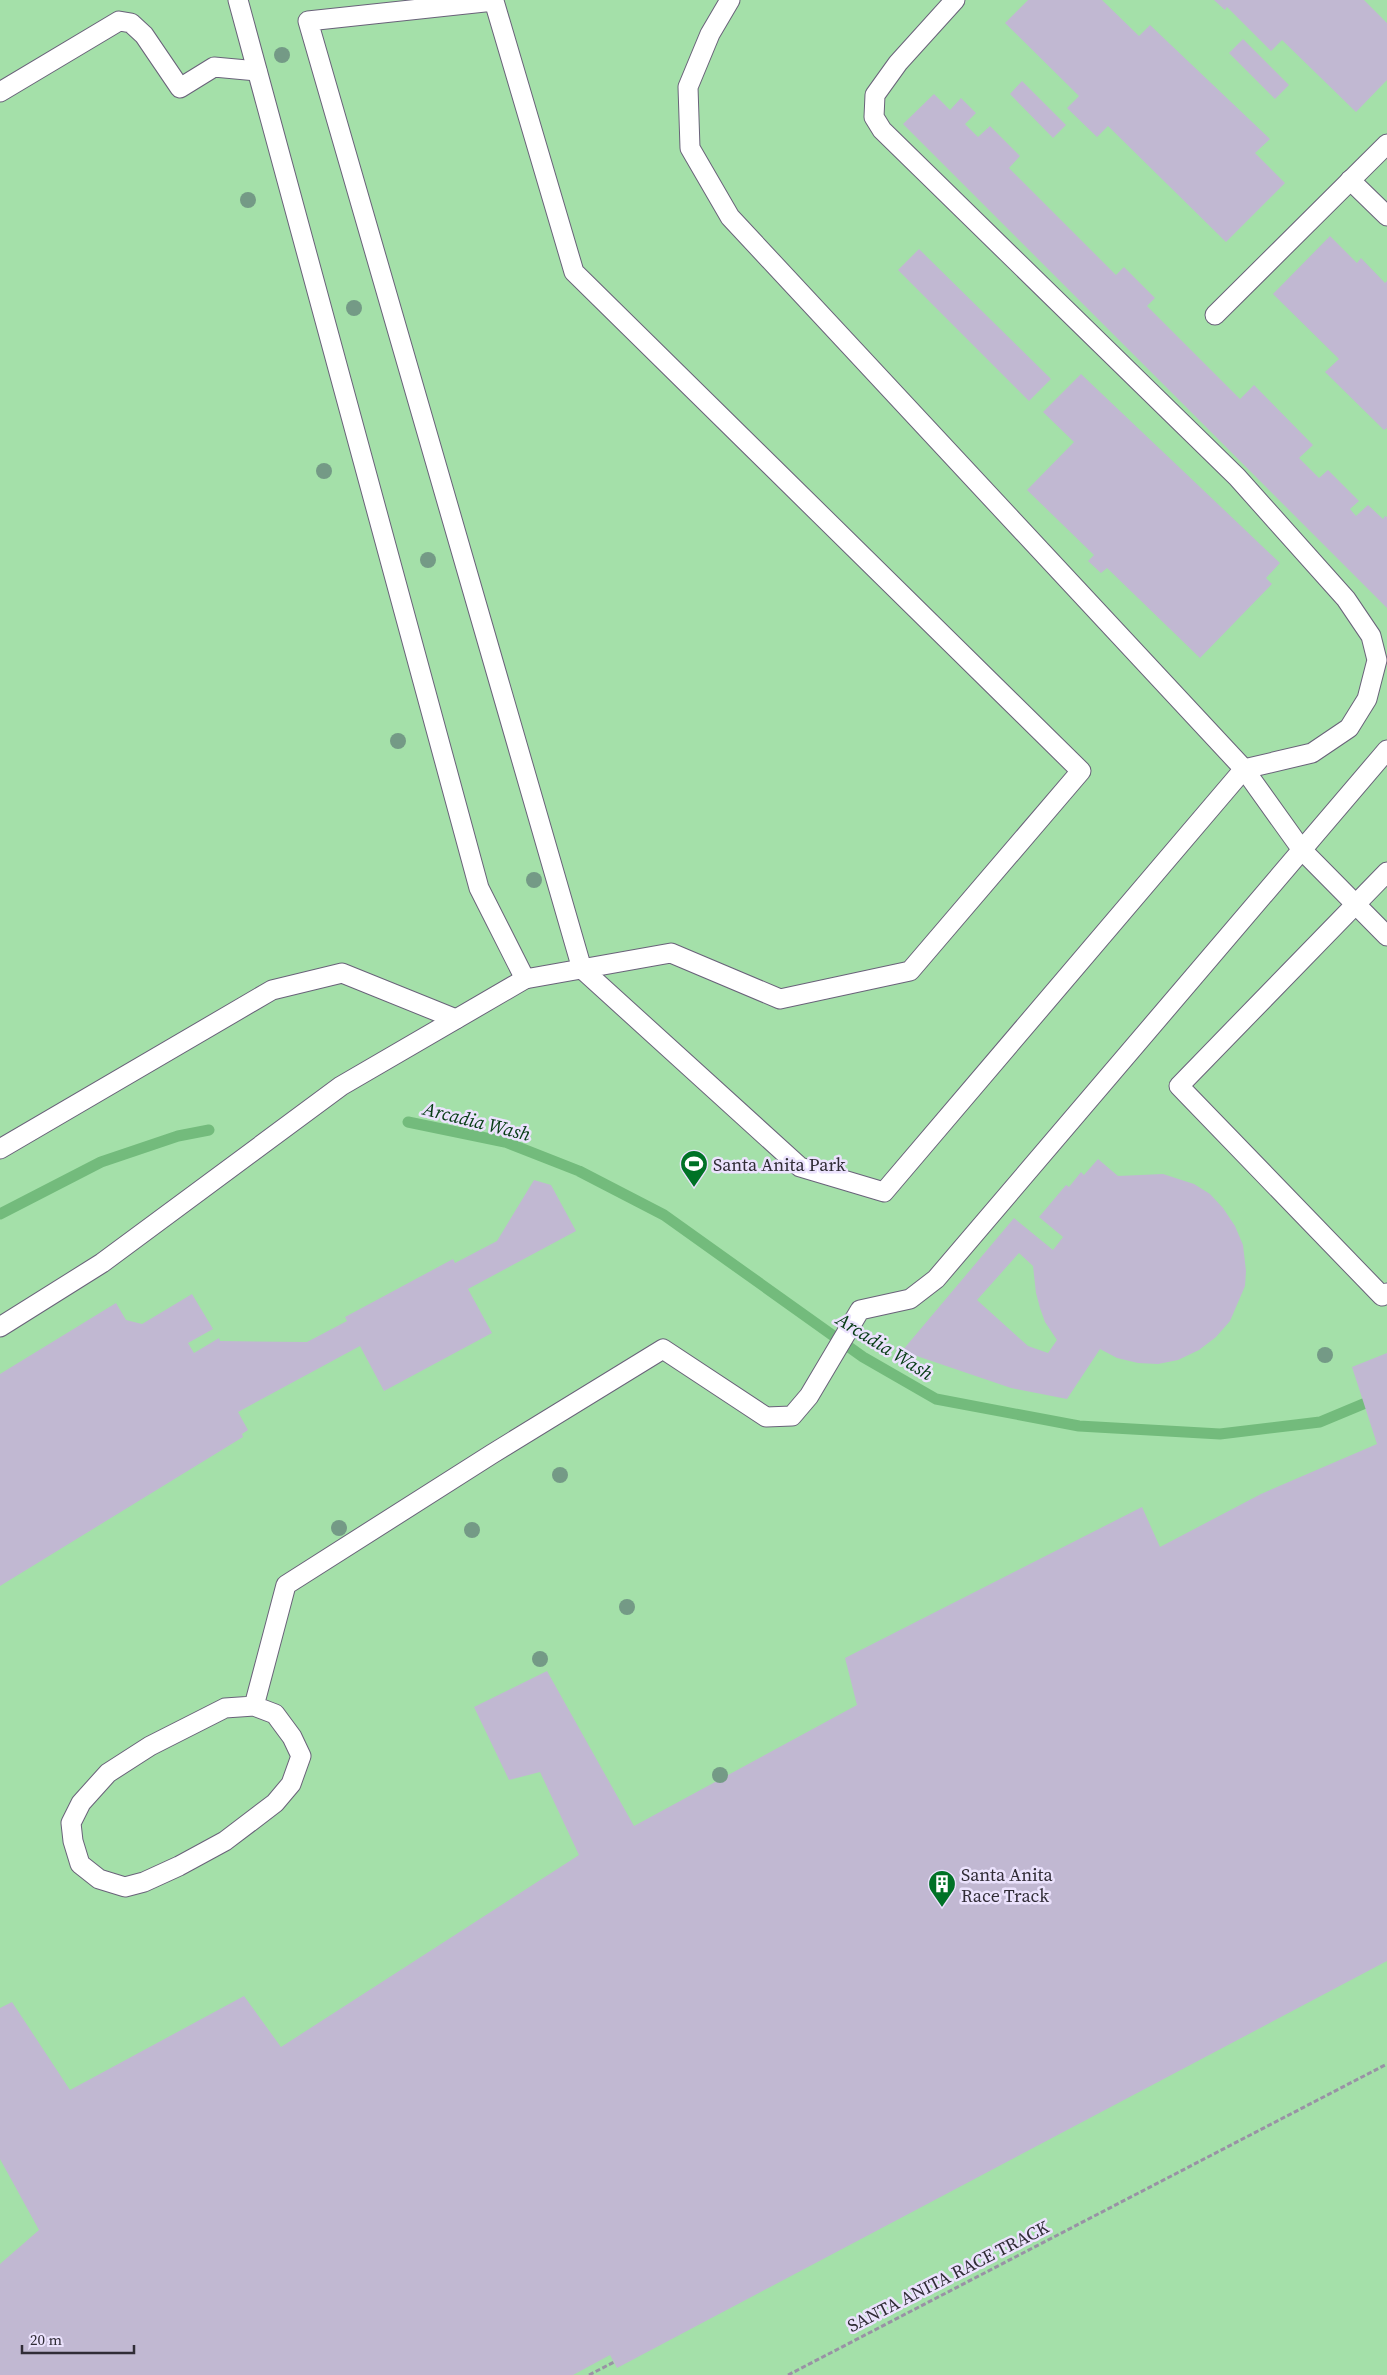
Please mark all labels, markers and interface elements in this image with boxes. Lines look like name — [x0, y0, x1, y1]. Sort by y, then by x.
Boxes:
water label: Arcadia Wash — [420, 1095, 534, 1147]
sports icon: Santa Anita Park — [679, 1149, 709, 1188]
place label: Santa Anita Park — [713, 1152, 846, 1177]
water label: Arcadia Wash — [831, 1305, 939, 1386]
place label: Santa Anita Race Track — [961, 1862, 1053, 1908]
building icon: Santa Anita Race Track — [927, 1869, 957, 1908]
street label: SANTA ANITA RACE TRACK — [843, 2214, 1053, 2338]
scale bar — [22, 2322, 135, 2354]
text: 20 m — [30, 2329, 62, 2350]

